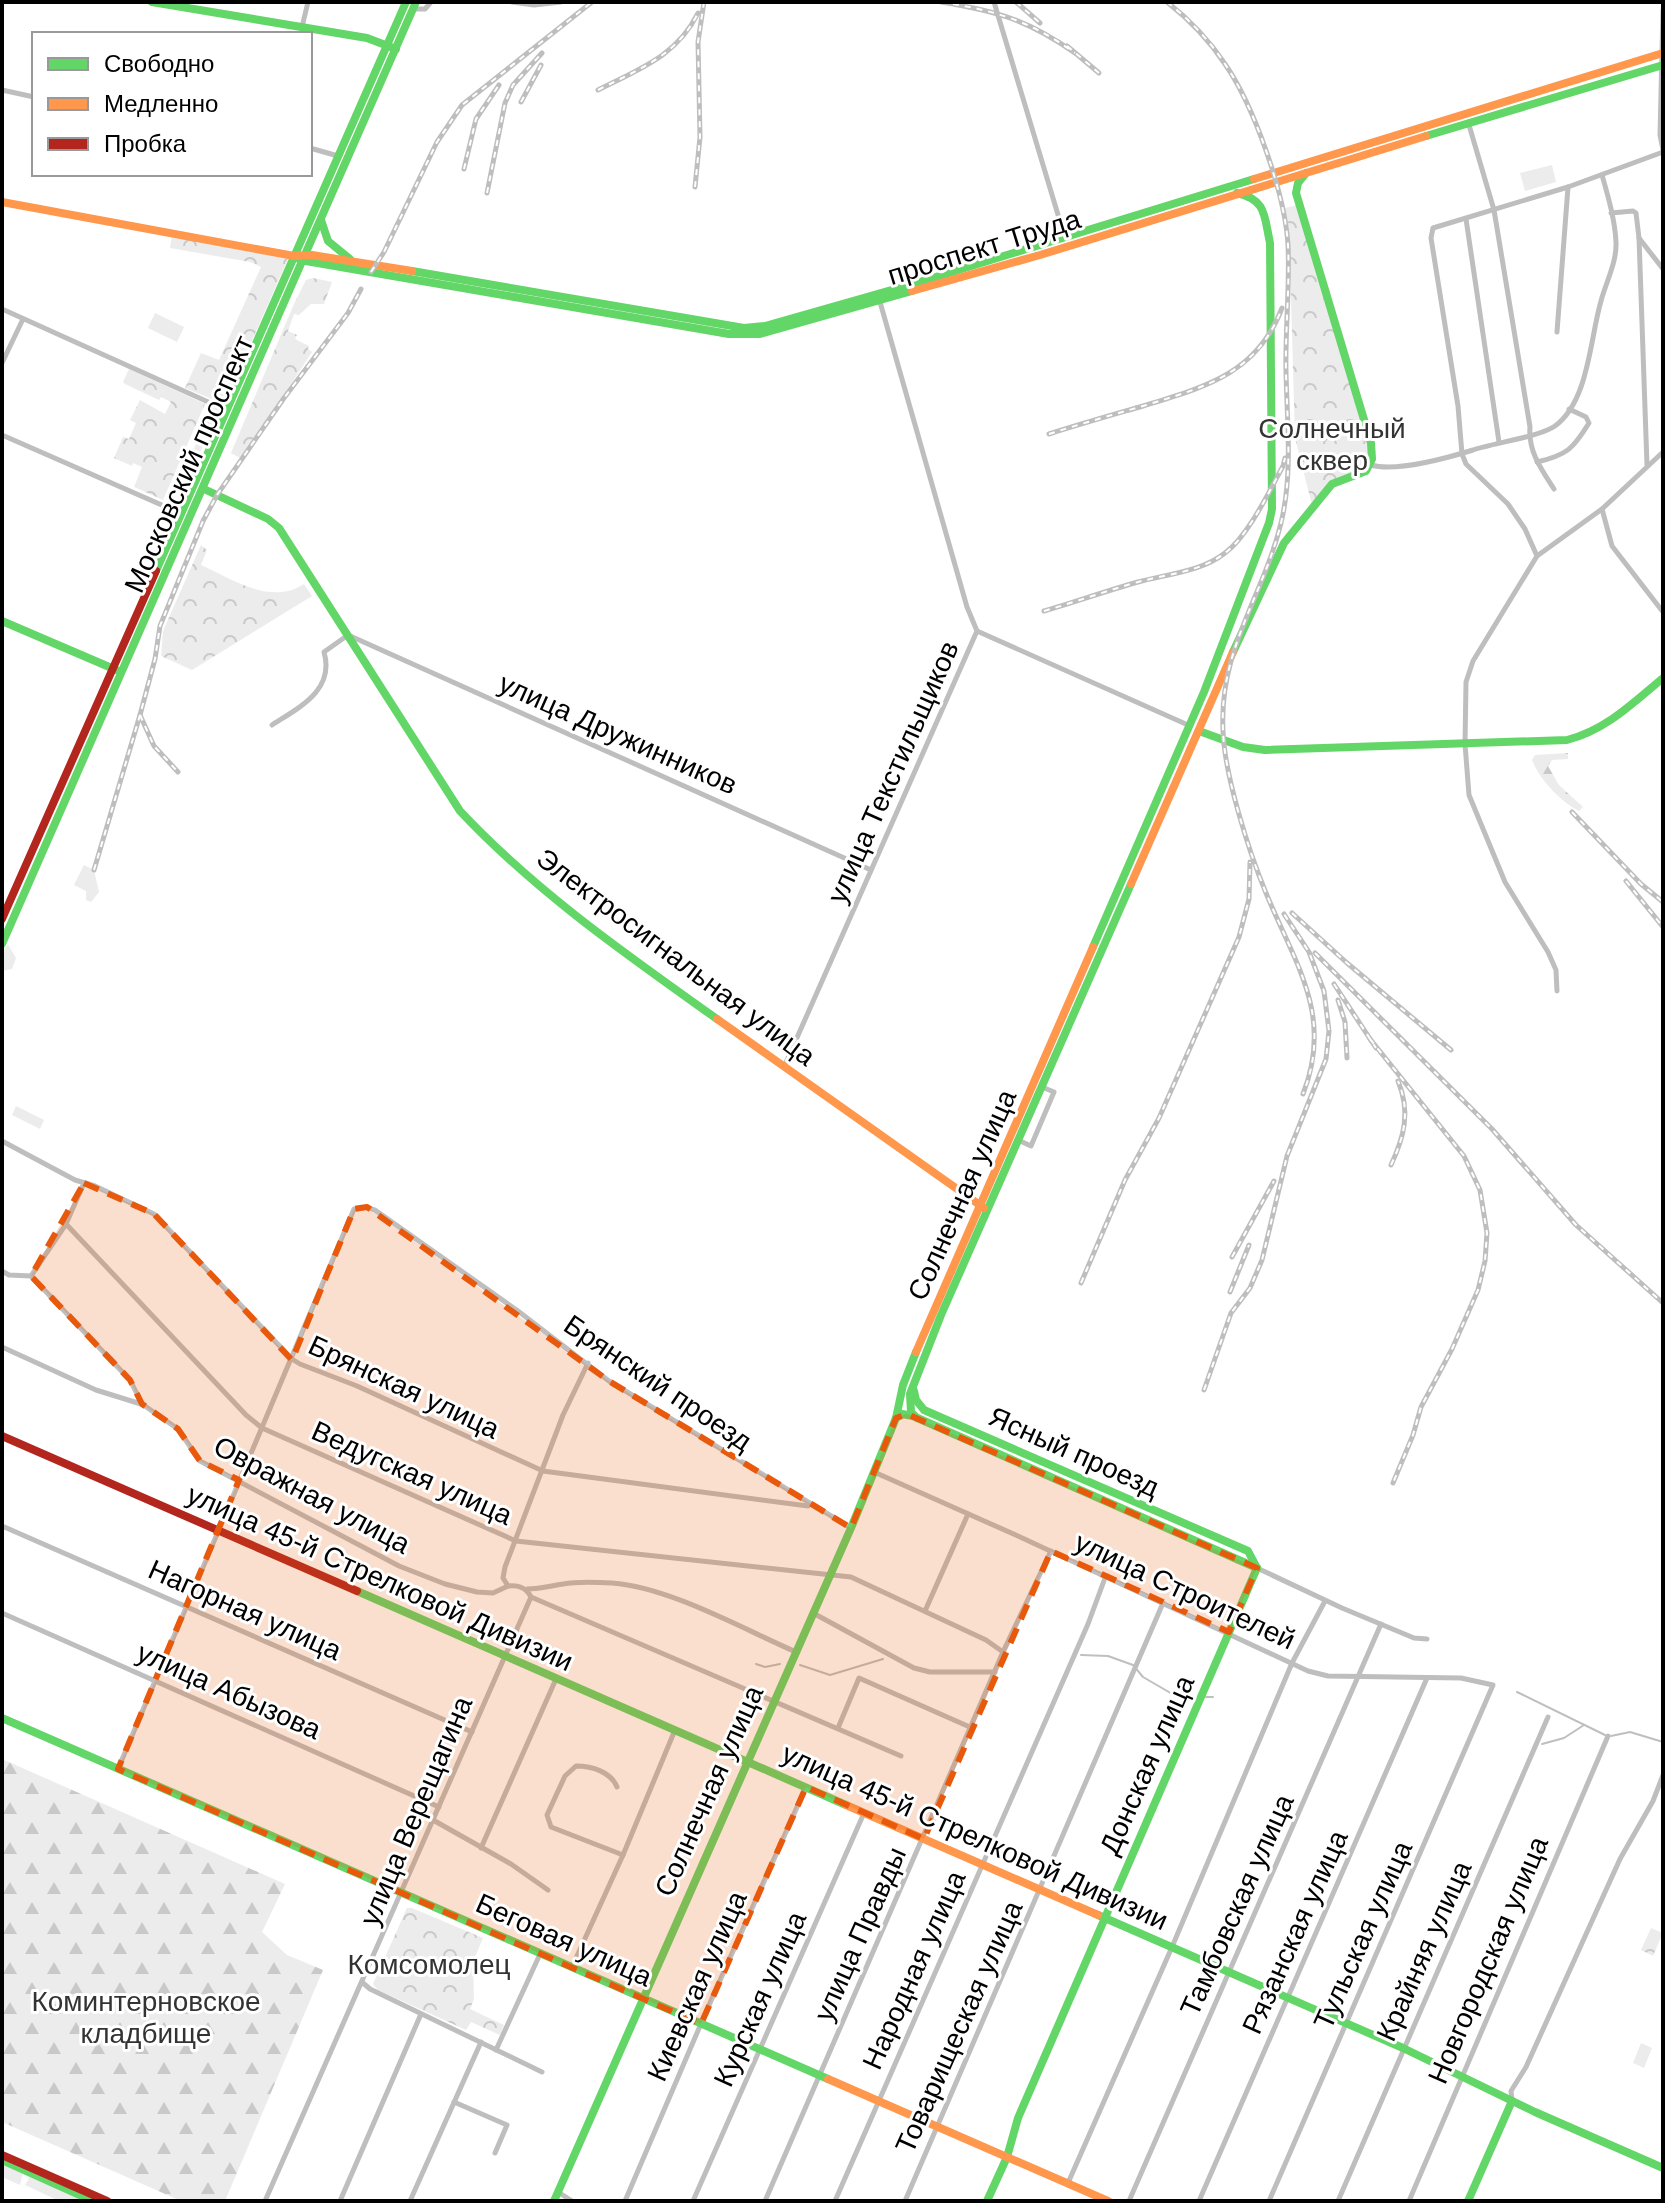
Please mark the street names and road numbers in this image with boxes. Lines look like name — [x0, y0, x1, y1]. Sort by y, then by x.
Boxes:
street label: проспект Труда — [884, 203, 1085, 291]
street label: Московский проспект — [118, 331, 260, 597]
street label: улица Текстильщиков — [821, 636, 965, 908]
street label: улица Дружинников — [494, 668, 742, 800]
street label: Электросигнальная улица — [531, 842, 822, 1072]
street label: Солнечная улица — [902, 1085, 1023, 1305]
street label: Брянский проезд — [558, 1309, 758, 1457]
street label: Брянская улица — [304, 1329, 505, 1445]
street label: Ясный проезд — [984, 1401, 1164, 1503]
street label: Ведугская улица — [307, 1415, 517, 1531]
street label: Овражная улица — [209, 1430, 416, 1560]
street label: улица 45-й Стрелковой Дивизии — [182, 1479, 578, 1677]
street label: улица Строителей — [1070, 1526, 1300, 1656]
street label: Нагорная улица — [144, 1554, 346, 1667]
street label: улица Абызова — [132, 1637, 326, 1746]
street label: Донская улица — [1094, 1670, 1201, 1859]
street label: Солнечная улица — [649, 1681, 770, 1901]
street label: улица Верещагина — [354, 1691, 478, 1930]
street label: улица 45-й Стрелковой Дивизии — [777, 1738, 1173, 1936]
street label: Тамбовская улица — [1174, 1789, 1300, 2020]
street label: Рязанская улица — [1236, 1825, 1354, 2038]
street label: Новгородская улица — [1422, 1832, 1554, 2088]
street label: Тульская улица — [1308, 1836, 1418, 2034]
street label: улица Правды — [808, 1842, 912, 2026]
street label: Крайняя улица — [1370, 1856, 1478, 2046]
street label: Народная улица — [856, 1866, 972, 2074]
street label: Киевская улица — [641, 1886, 753, 2086]
street label: Беговая улица — [471, 1887, 657, 1993]
street label: Товарищеская улица — [889, 1896, 1029, 2158]
street label: Курская улица — [708, 1906, 813, 2091]

